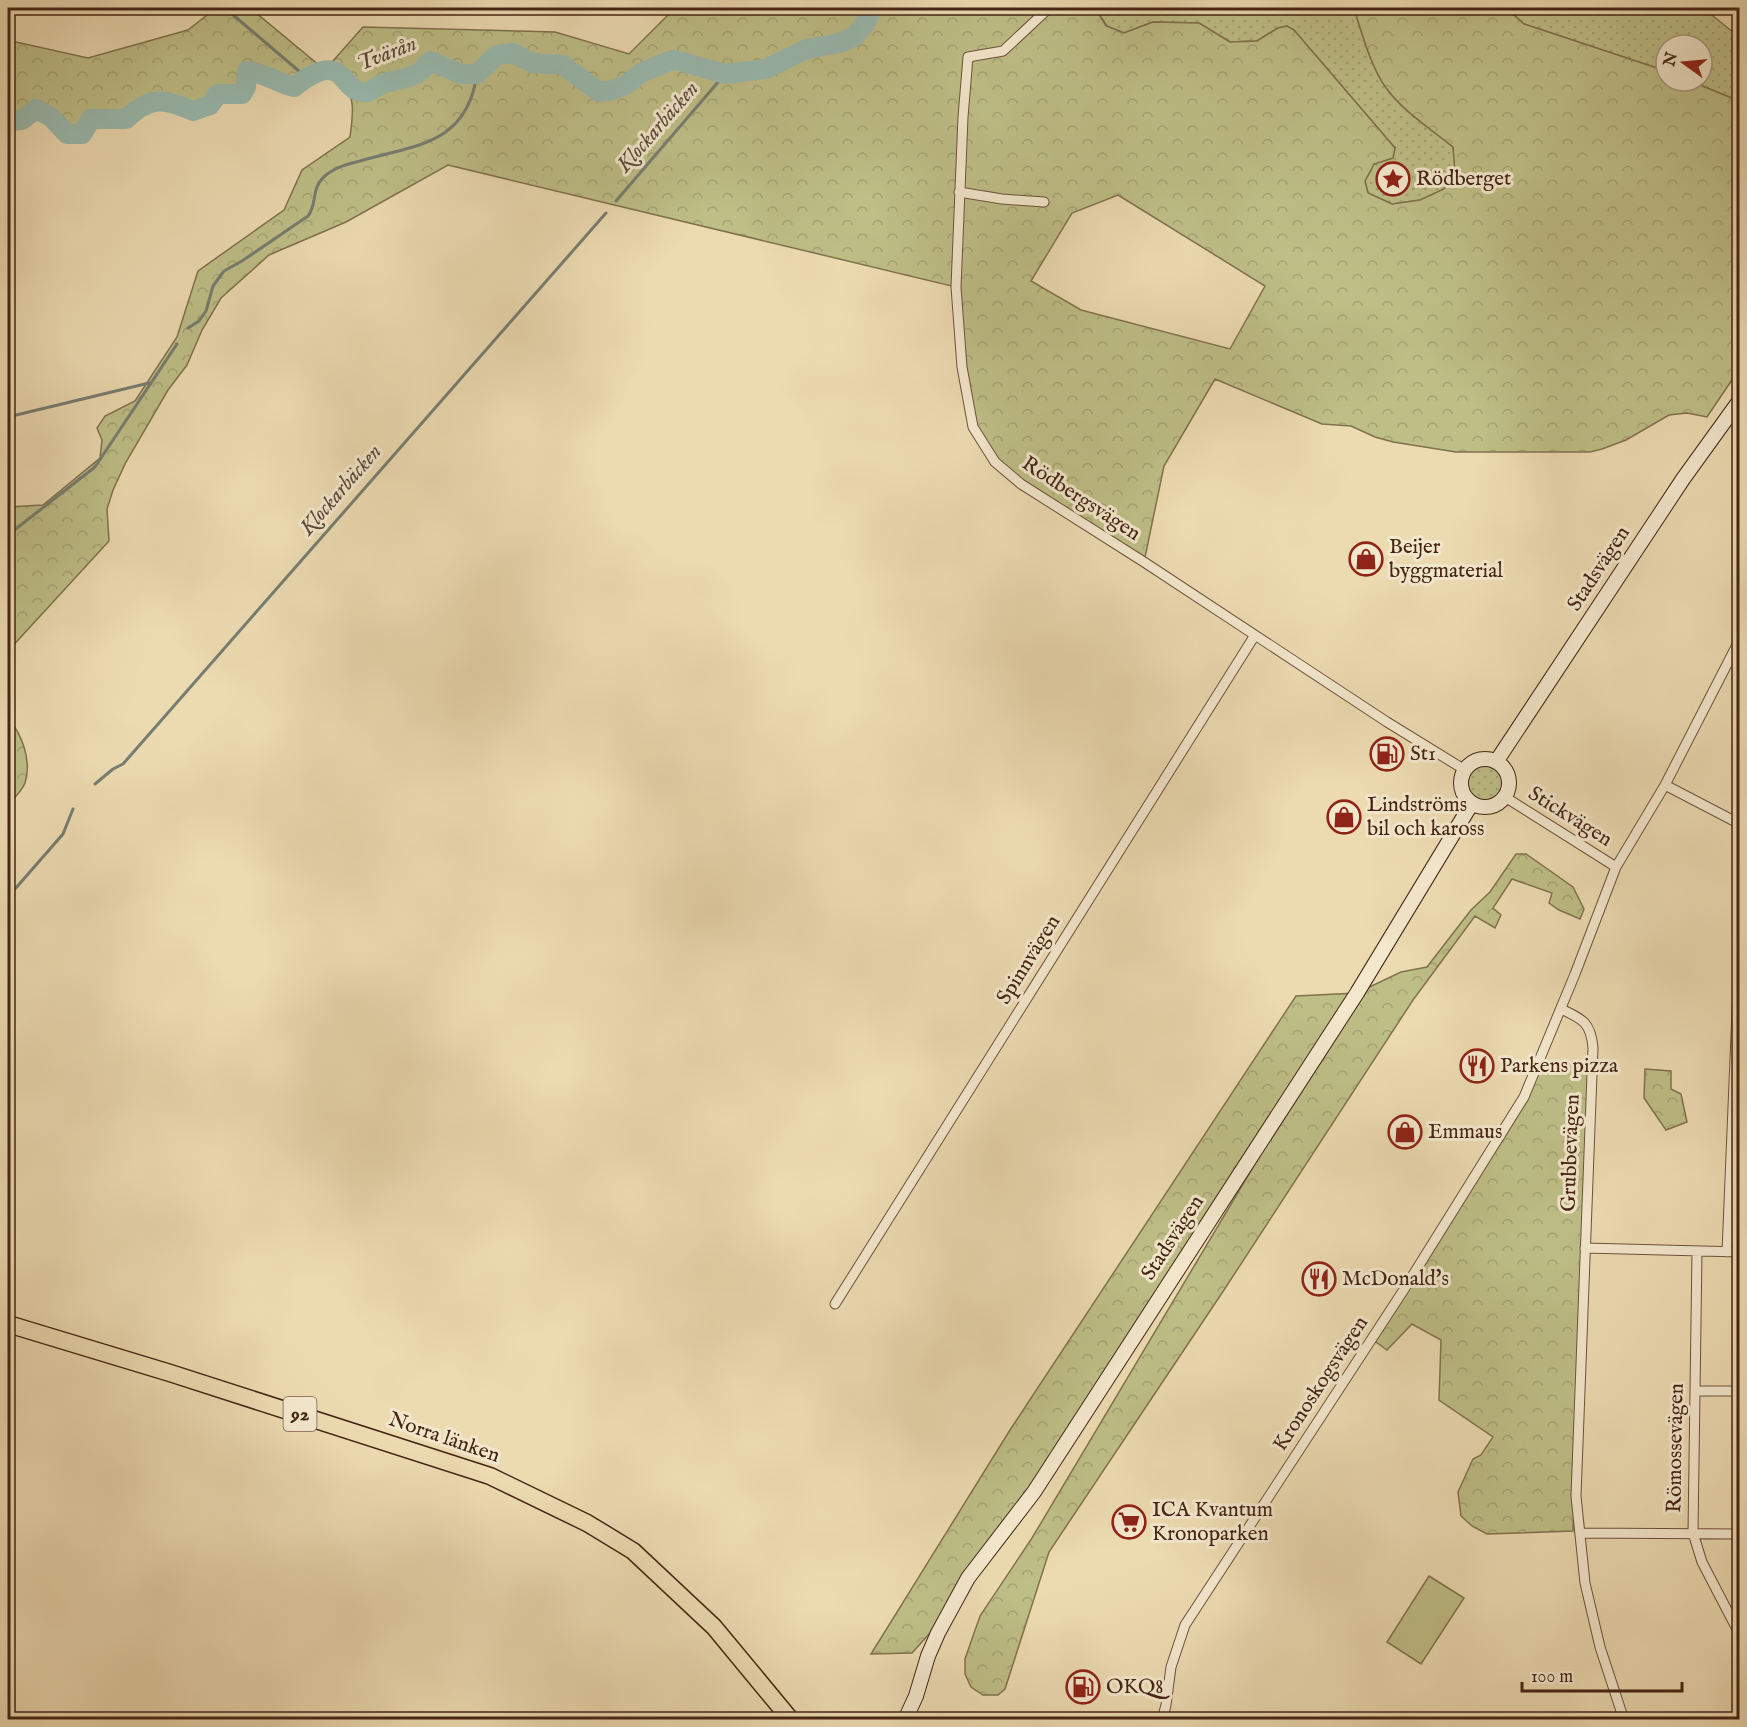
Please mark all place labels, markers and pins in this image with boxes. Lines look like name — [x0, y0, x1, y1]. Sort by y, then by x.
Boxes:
place icon: Rödberget — [1375, 161, 1411, 197]
place label: Rödberget — [1416, 166, 1511, 193]
place label: Beijer byggmaterial — [1389, 534, 1503, 585]
shop icon: Beijer byggmaterial — [1348, 541, 1384, 577]
fuel station icon: St1 — [1369, 736, 1405, 772]
place label: St1 — [1410, 741, 1436, 768]
place label: Lindströms bil och kaross — [1367, 792, 1484, 843]
shop icon: Lindströms bil och kaross — [1326, 799, 1362, 835]
restaurant icon: Parkens pizza — [1459, 1048, 1495, 1084]
place label: Parkens pizza — [1500, 1053, 1619, 1080]
shop icon: Emmaus — [1387, 1114, 1423, 1150]
place label: Emmaus — [1428, 1119, 1502, 1146]
restaurant icon: McDonald's — [1301, 1261, 1337, 1297]
place label: McDonald's — [1342, 1266, 1449, 1293]
place label: ICA Kvantum Kronoparken — [1152, 1497, 1273, 1548]
supermarket icon: ICA Kvantum Kronoparken — [1111, 1504, 1147, 1540]
fuel station icon: OKQ8 — [1065, 1669, 1101, 1705]
place label: OKQ8 — [1106, 1674, 1170, 1701]

